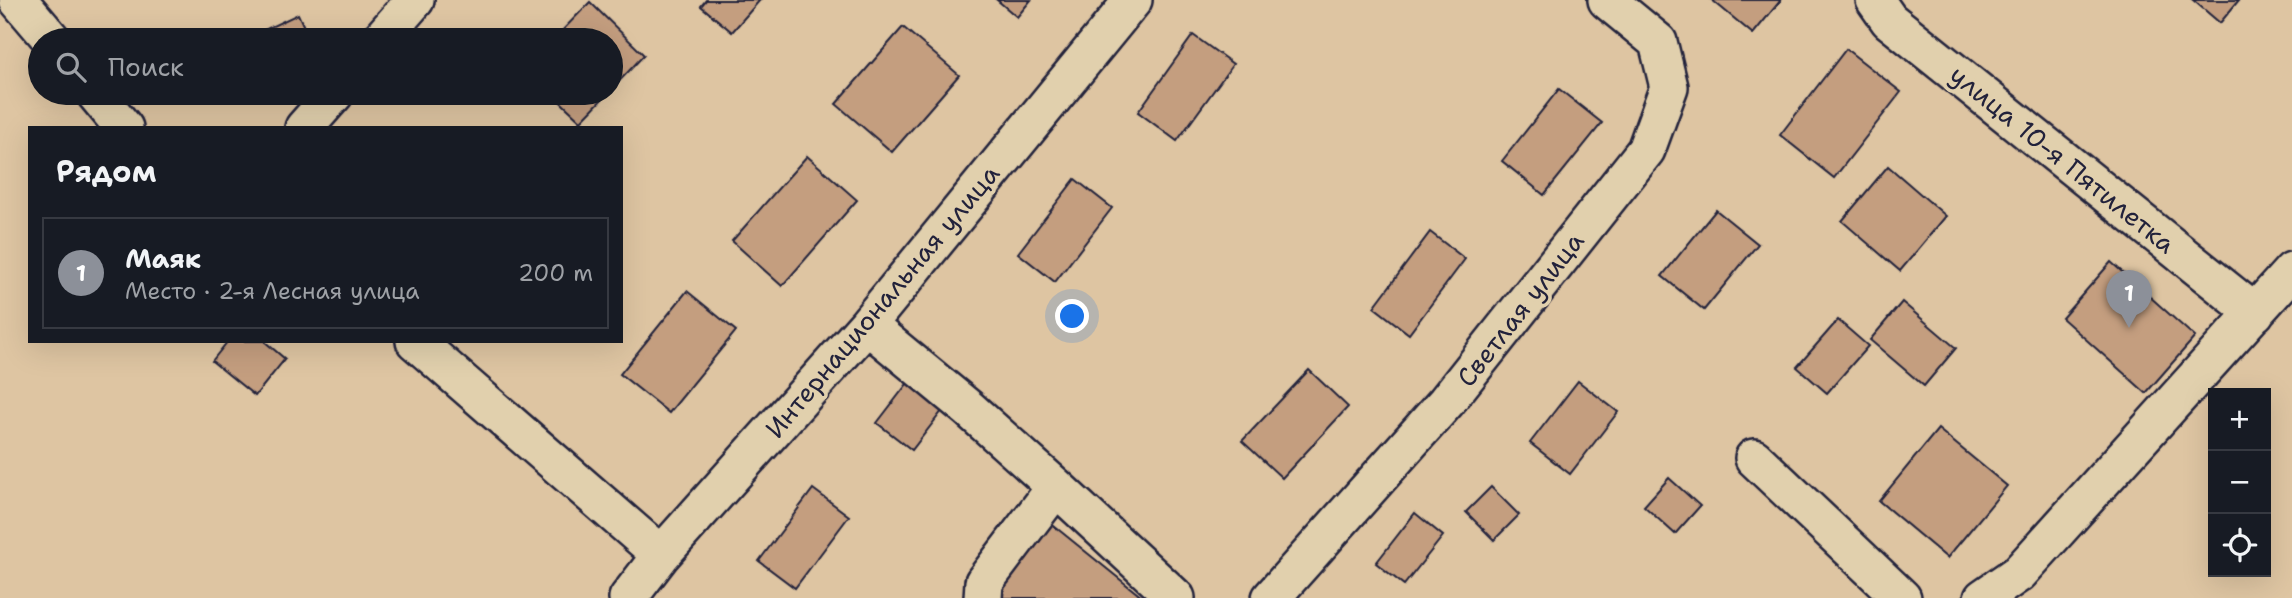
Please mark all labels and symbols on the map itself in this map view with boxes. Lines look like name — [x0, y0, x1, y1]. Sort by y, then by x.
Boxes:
street label: улица 10-я Пятилетка — [1943, 57, 2183, 261]
street label: Интернациональная улица — [757, 157, 1007, 445]
street label: Светлая улица — [1448, 224, 1592, 394]
pin: 1 — [2106, 270, 2152, 328]
your location — [1055, 299, 1089, 333]

